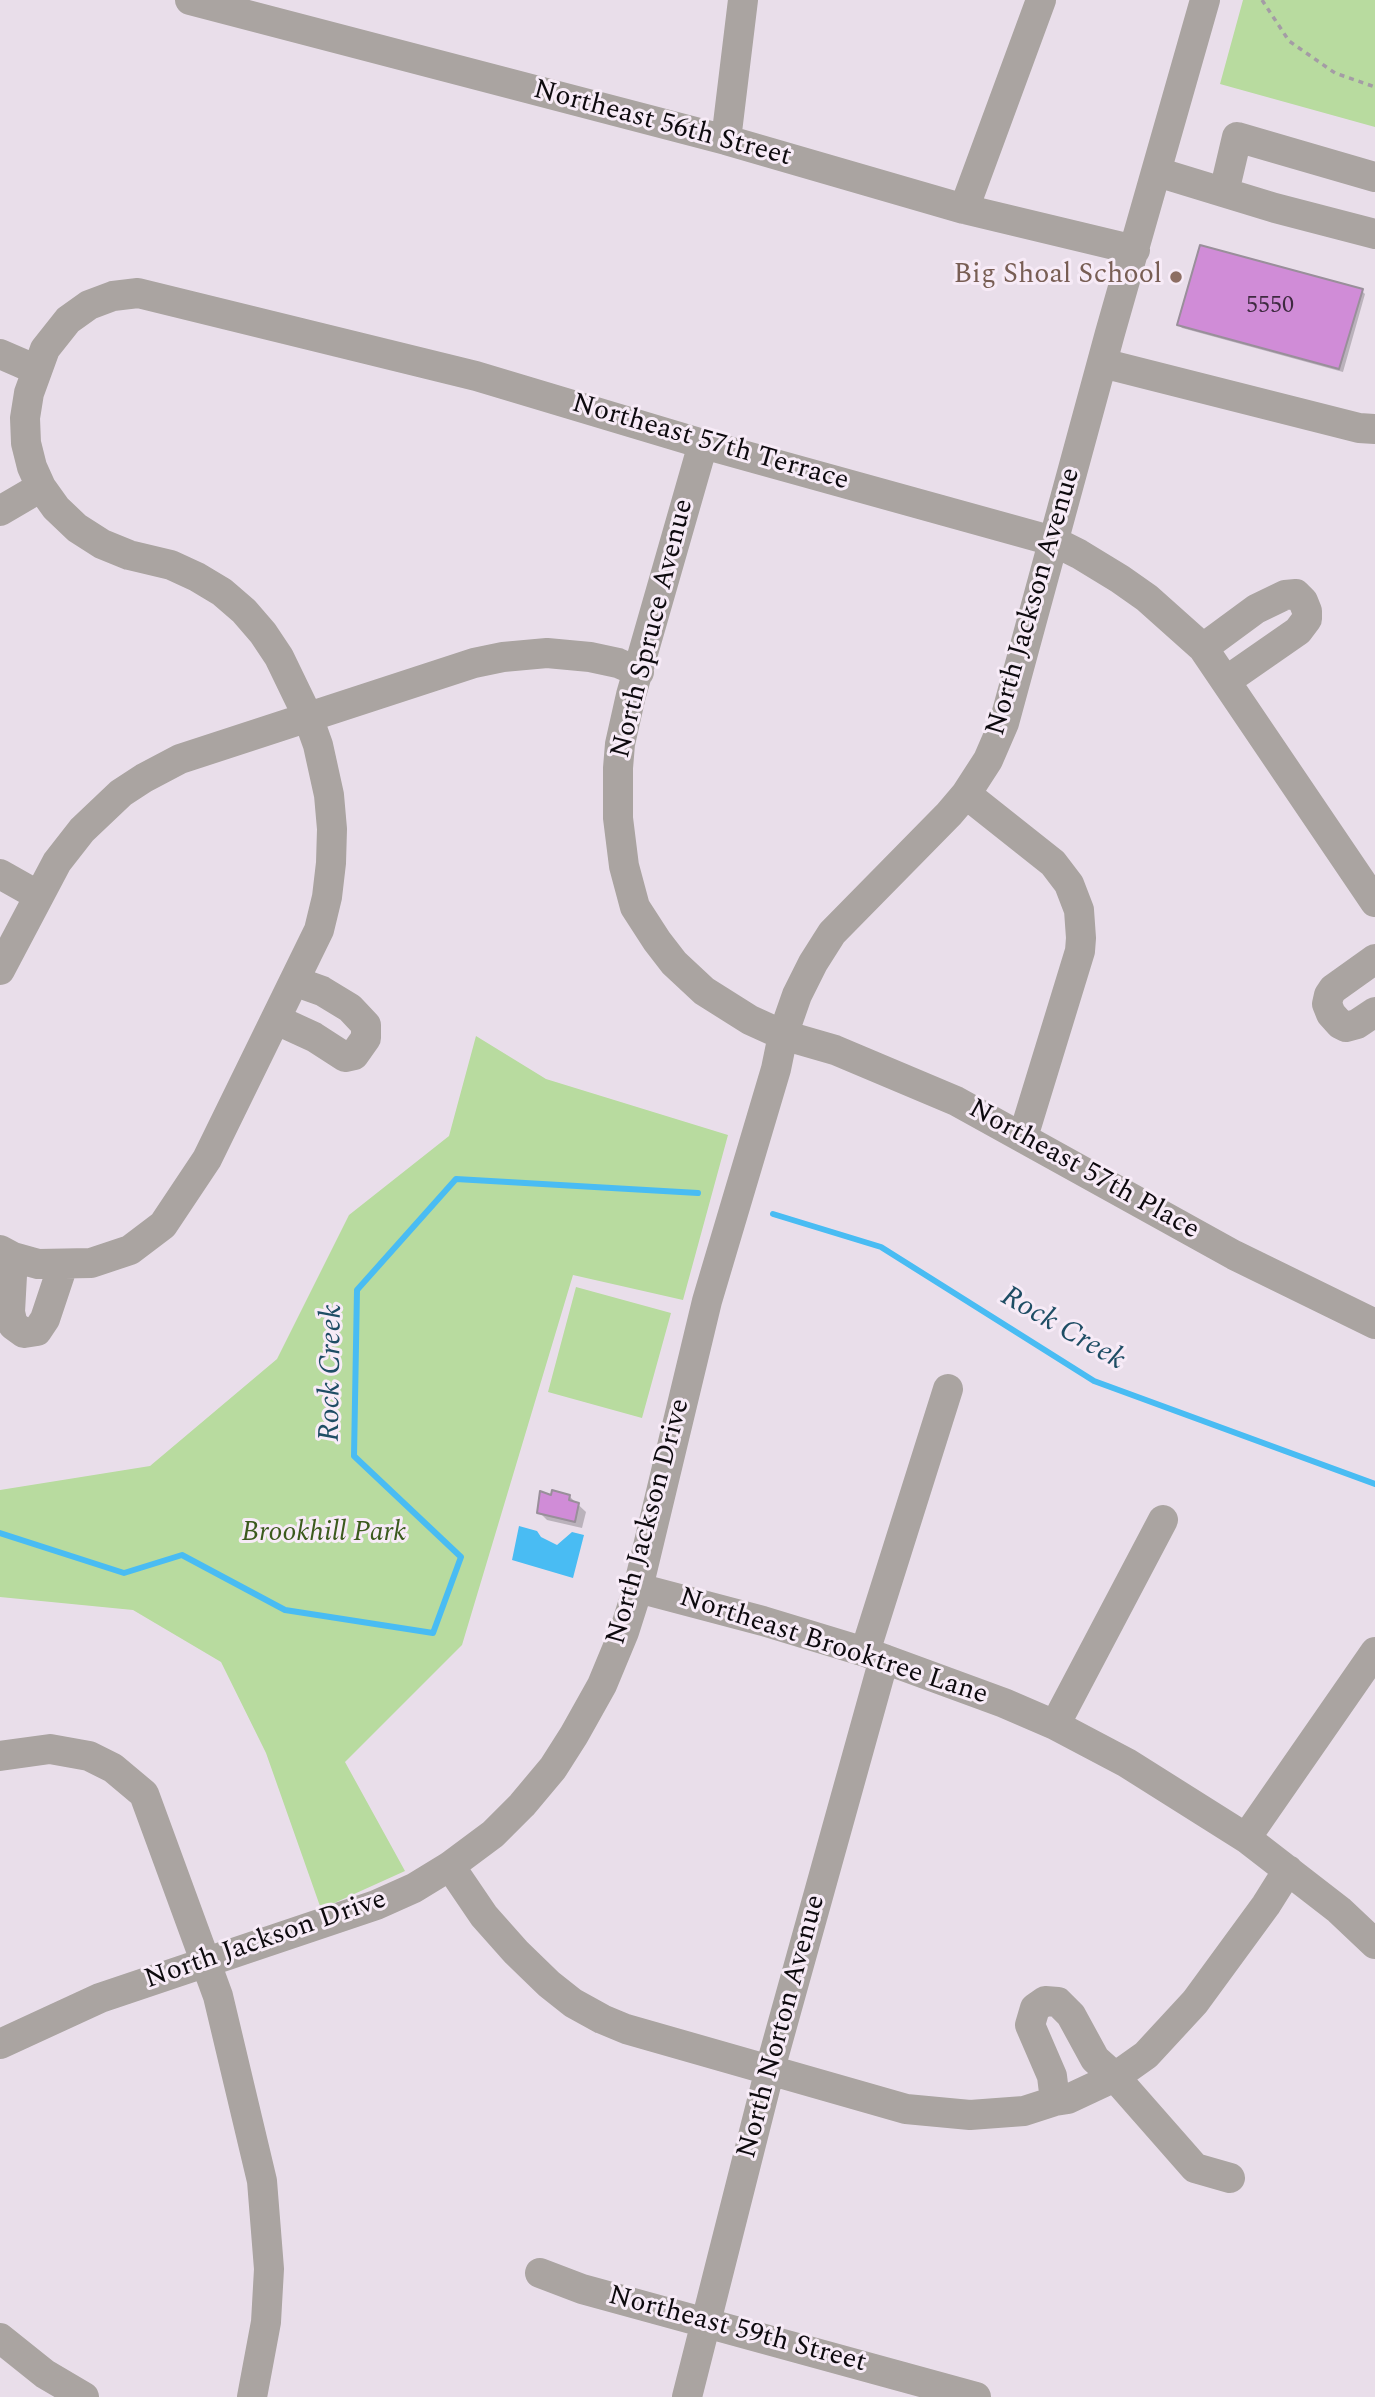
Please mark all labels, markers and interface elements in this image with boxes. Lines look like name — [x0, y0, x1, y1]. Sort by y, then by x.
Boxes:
street label: Northeast 56th Street — [529, 74, 795, 176]
place label: Big Shoal School — [954, 260, 1162, 294]
marker: Big Shoal School — [1168, 269, 1184, 285]
house number: 5550 — [1246, 293, 1294, 321]
street label: Northeast 57th Terrace — [568, 388, 852, 500]
street label: North Jackson Avenue — [981, 464, 1089, 740]
street label: North Spruce Avenue — [606, 496, 702, 762]
street label: Northeast 57th Place — [962, 1094, 1204, 1248]
water label: Rock Creek — [993, 1280, 1131, 1380]
water label: Rock Creek — [314, 1304, 352, 1442]
street label: North Jackson Drive — [601, 1395, 699, 1649]
park label: Brookhill Park — [242, 1518, 406, 1552]
street label: Northeast Brooktree Lane — [674, 1582, 992, 1714]
street label: North Jackson Drive — [141, 1884, 391, 1998]
street label: North Norton Avenue — [732, 1892, 834, 2162]
street label: Northeast 59th Street — [604, 2280, 870, 2382]

